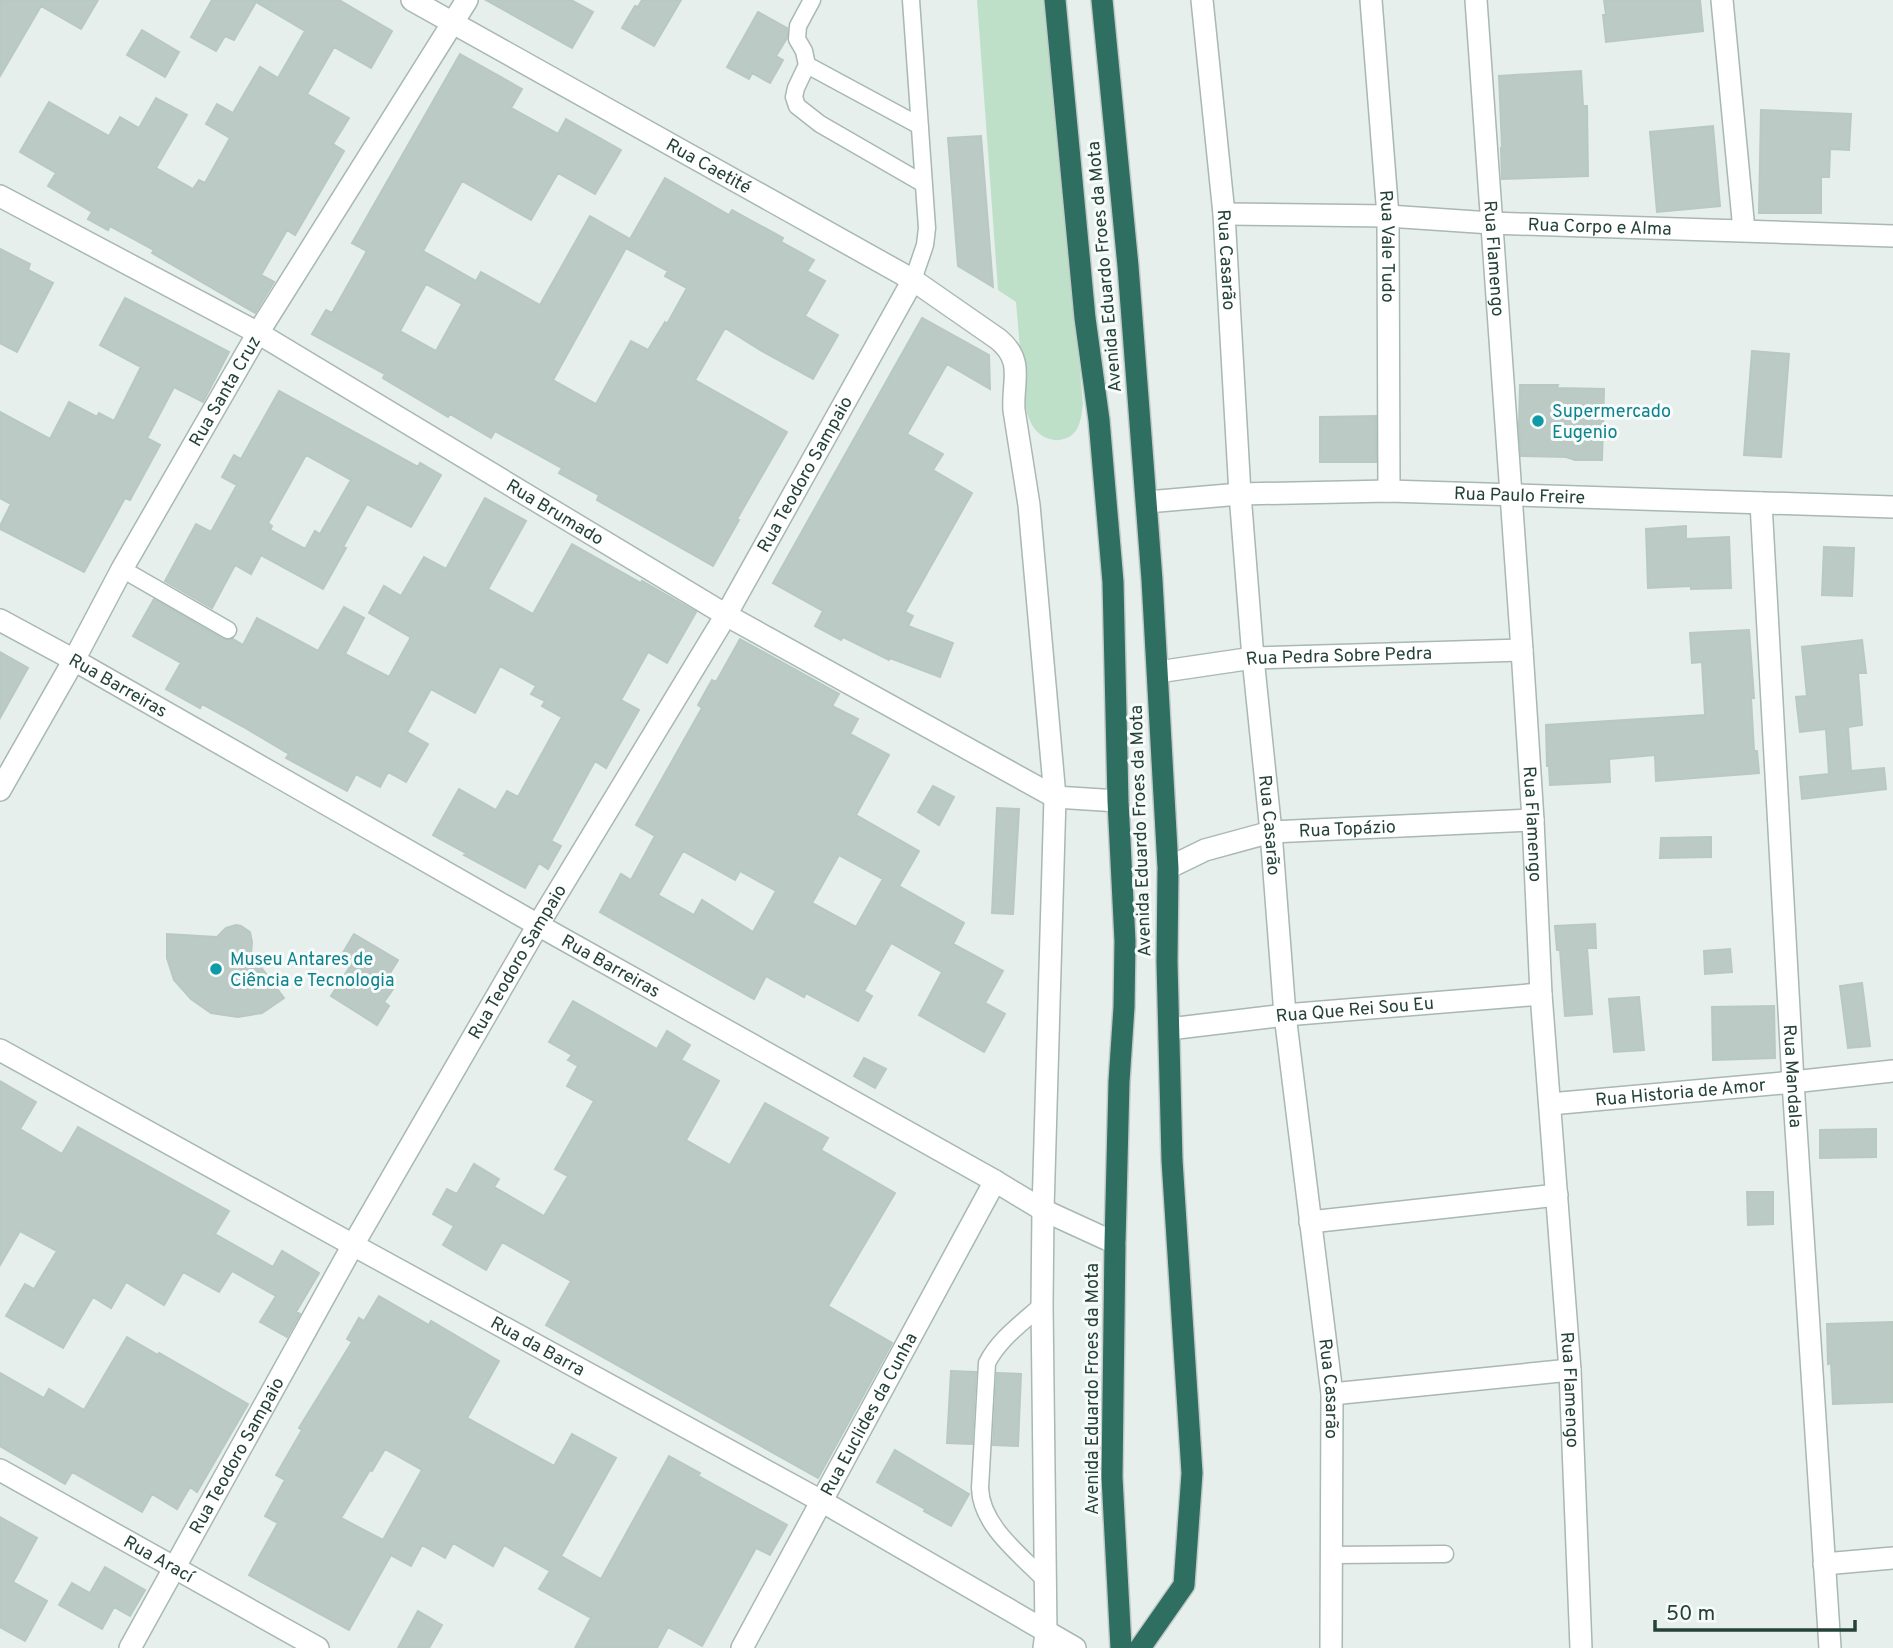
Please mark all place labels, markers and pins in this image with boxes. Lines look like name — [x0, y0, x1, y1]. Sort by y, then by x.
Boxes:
place label: Supermercado Eugenio — [1552, 401, 1671, 445]
marker: Supermercado Eugenio — [1530, 413, 1546, 429]
place label: Museu Antares de Ciência e Tecnologia — [230, 949, 394, 993]
marker: Museu Antares de Ciência e Tecnologia — [208, 961, 224, 977]

